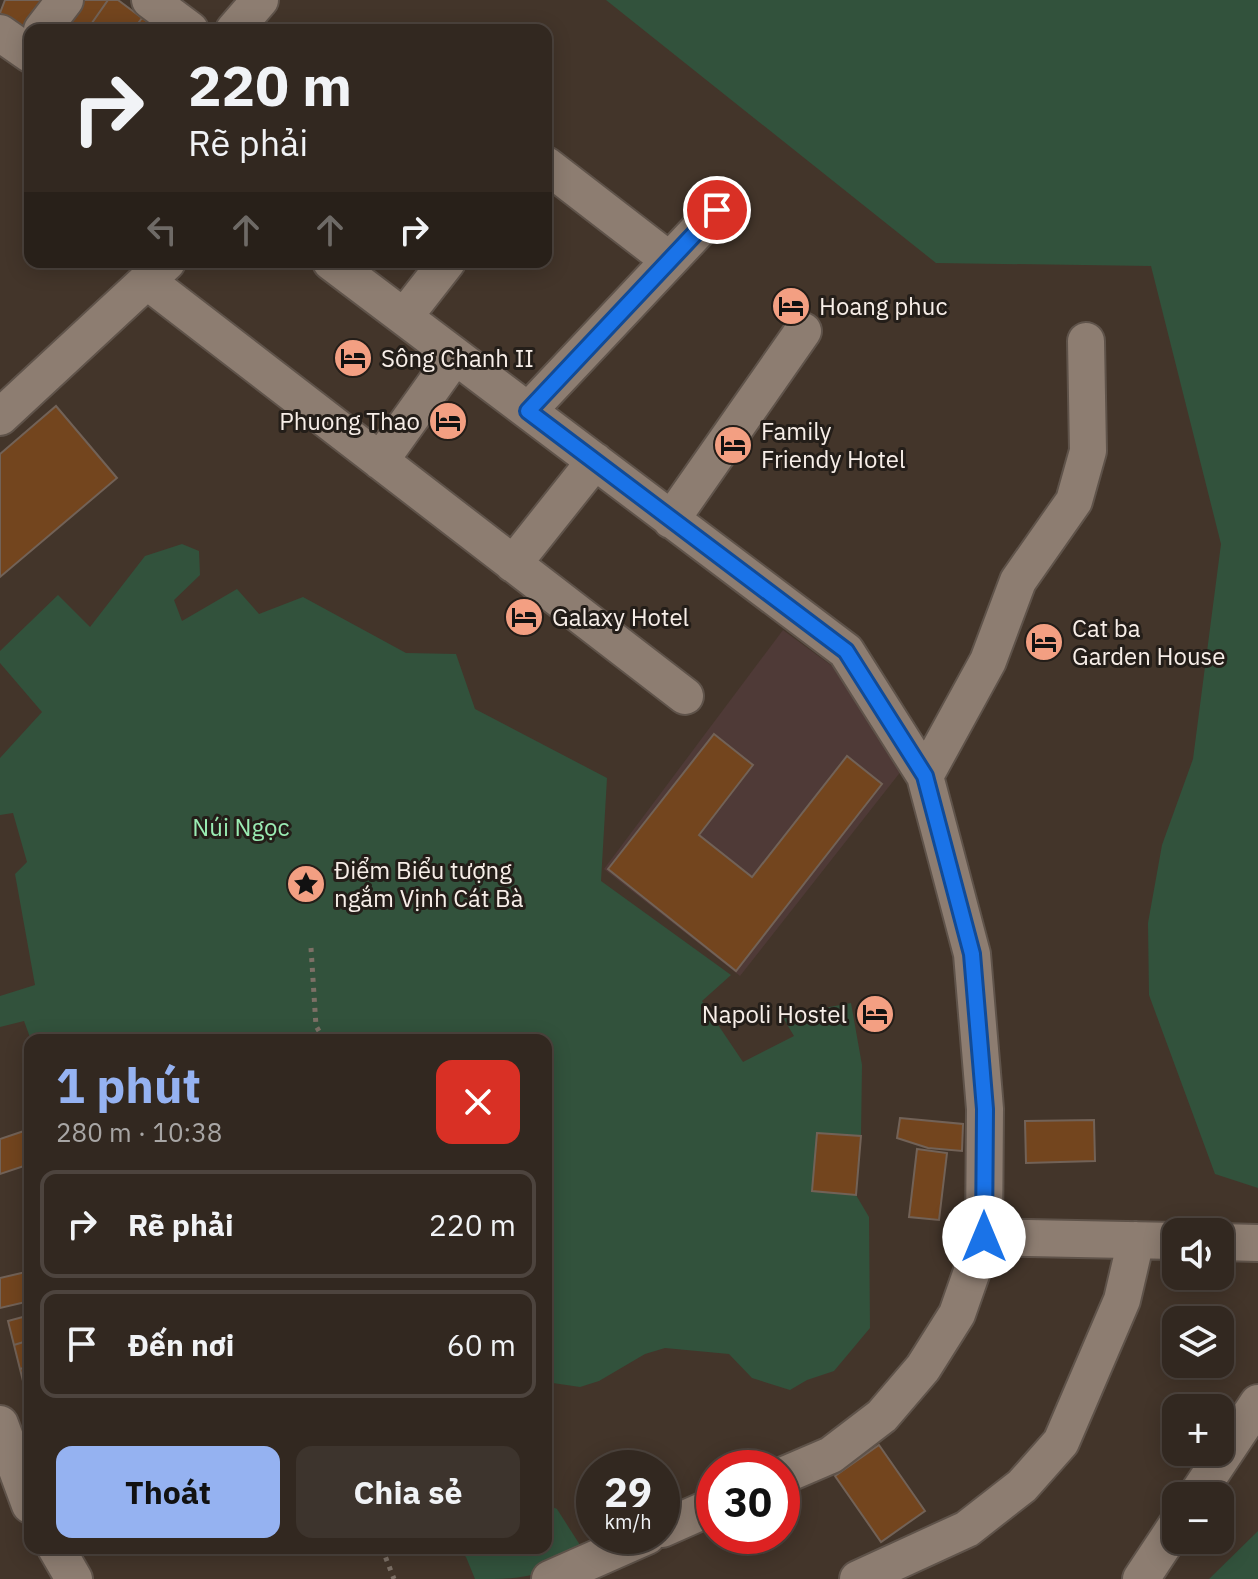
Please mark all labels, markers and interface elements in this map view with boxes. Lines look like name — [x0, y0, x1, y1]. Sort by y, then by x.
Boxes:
text: 220 m — [188, 49, 352, 121]
icon: right — [56, 56, 160, 160]
text: Rẽ phải — [188, 119, 308, 166]
pin — [683, 176, 751, 244]
icon: arrive — [695, 188, 739, 232]
icon: left — [140, 208, 184, 252]
icon: ahead — [224, 208, 268, 252]
icon: ahead — [308, 208, 352, 252]
icon: right — [392, 208, 436, 252]
hotel icon: Hoang phuc — [770, 285, 812, 327]
place label: Hoang phuc — [819, 290, 947, 322]
hotel icon: Sông Chanh II — [332, 337, 374, 379]
place label: Sông Chanh II — [381, 342, 534, 374]
hotel icon: Phuong Thao — [427, 400, 469, 442]
place label: Phuong Thao — [279, 405, 420, 437]
place label: Family Friendy Hotel — [761, 415, 906, 475]
hotel icon: Family Friendy Hotel — [712, 424, 754, 466]
hotel icon: Galaxy Hotel — [503, 596, 545, 638]
place label: Galaxy Hotel — [552, 601, 689, 633]
place label: Cat ba Garden House — [1072, 612, 1225, 672]
hotel icon: Cat ba Garden House — [1023, 621, 1065, 663]
park label: Núi Ngọc — [192, 811, 290, 843]
place label: Điểm Biểu tượng ngắm Vịnh Cát Bà — [334, 854, 524, 914]
place icon: Điểm Biểu tượng ngắm Vịnh Cát Bà — [285, 863, 327, 905]
hotel icon: Napoli Hostel — [854, 993, 896, 1035]
place label: Napoli Hostel — [702, 998, 847, 1030]
text: 1 phút — [56, 1054, 201, 1116]
button: close — [436, 1060, 520, 1144]
text: 280 m · 10:38 — [56, 1115, 222, 1149]
position arrow — [942, 1195, 1026, 1279]
icon: right — [60, 1202, 104, 1246]
text: Rẽ phải — [128, 1205, 233, 1244]
text: 220 m — [429, 1205, 516, 1244]
map controls — [1162, 1218, 1234, 1554]
button: sound — [1162, 1218, 1234, 1290]
button: layers — [1162, 1306, 1234, 1378]
icon: arrive — [60, 1322, 104, 1366]
text: Đến nơi — [128, 1325, 234, 1364]
text: 60 m — [447, 1325, 516, 1364]
button: + — [1162, 1394, 1234, 1466]
button: Thoát — [56, 1446, 280, 1538]
button: Chia sẻ — [296, 1446, 520, 1538]
speed limit sign: 30 — [696, 1450, 800, 1554]
text: 29 — [604, 1466, 652, 1518]
button: − — [1162, 1482, 1234, 1554]
text: km/h — [604, 1508, 652, 1535]

